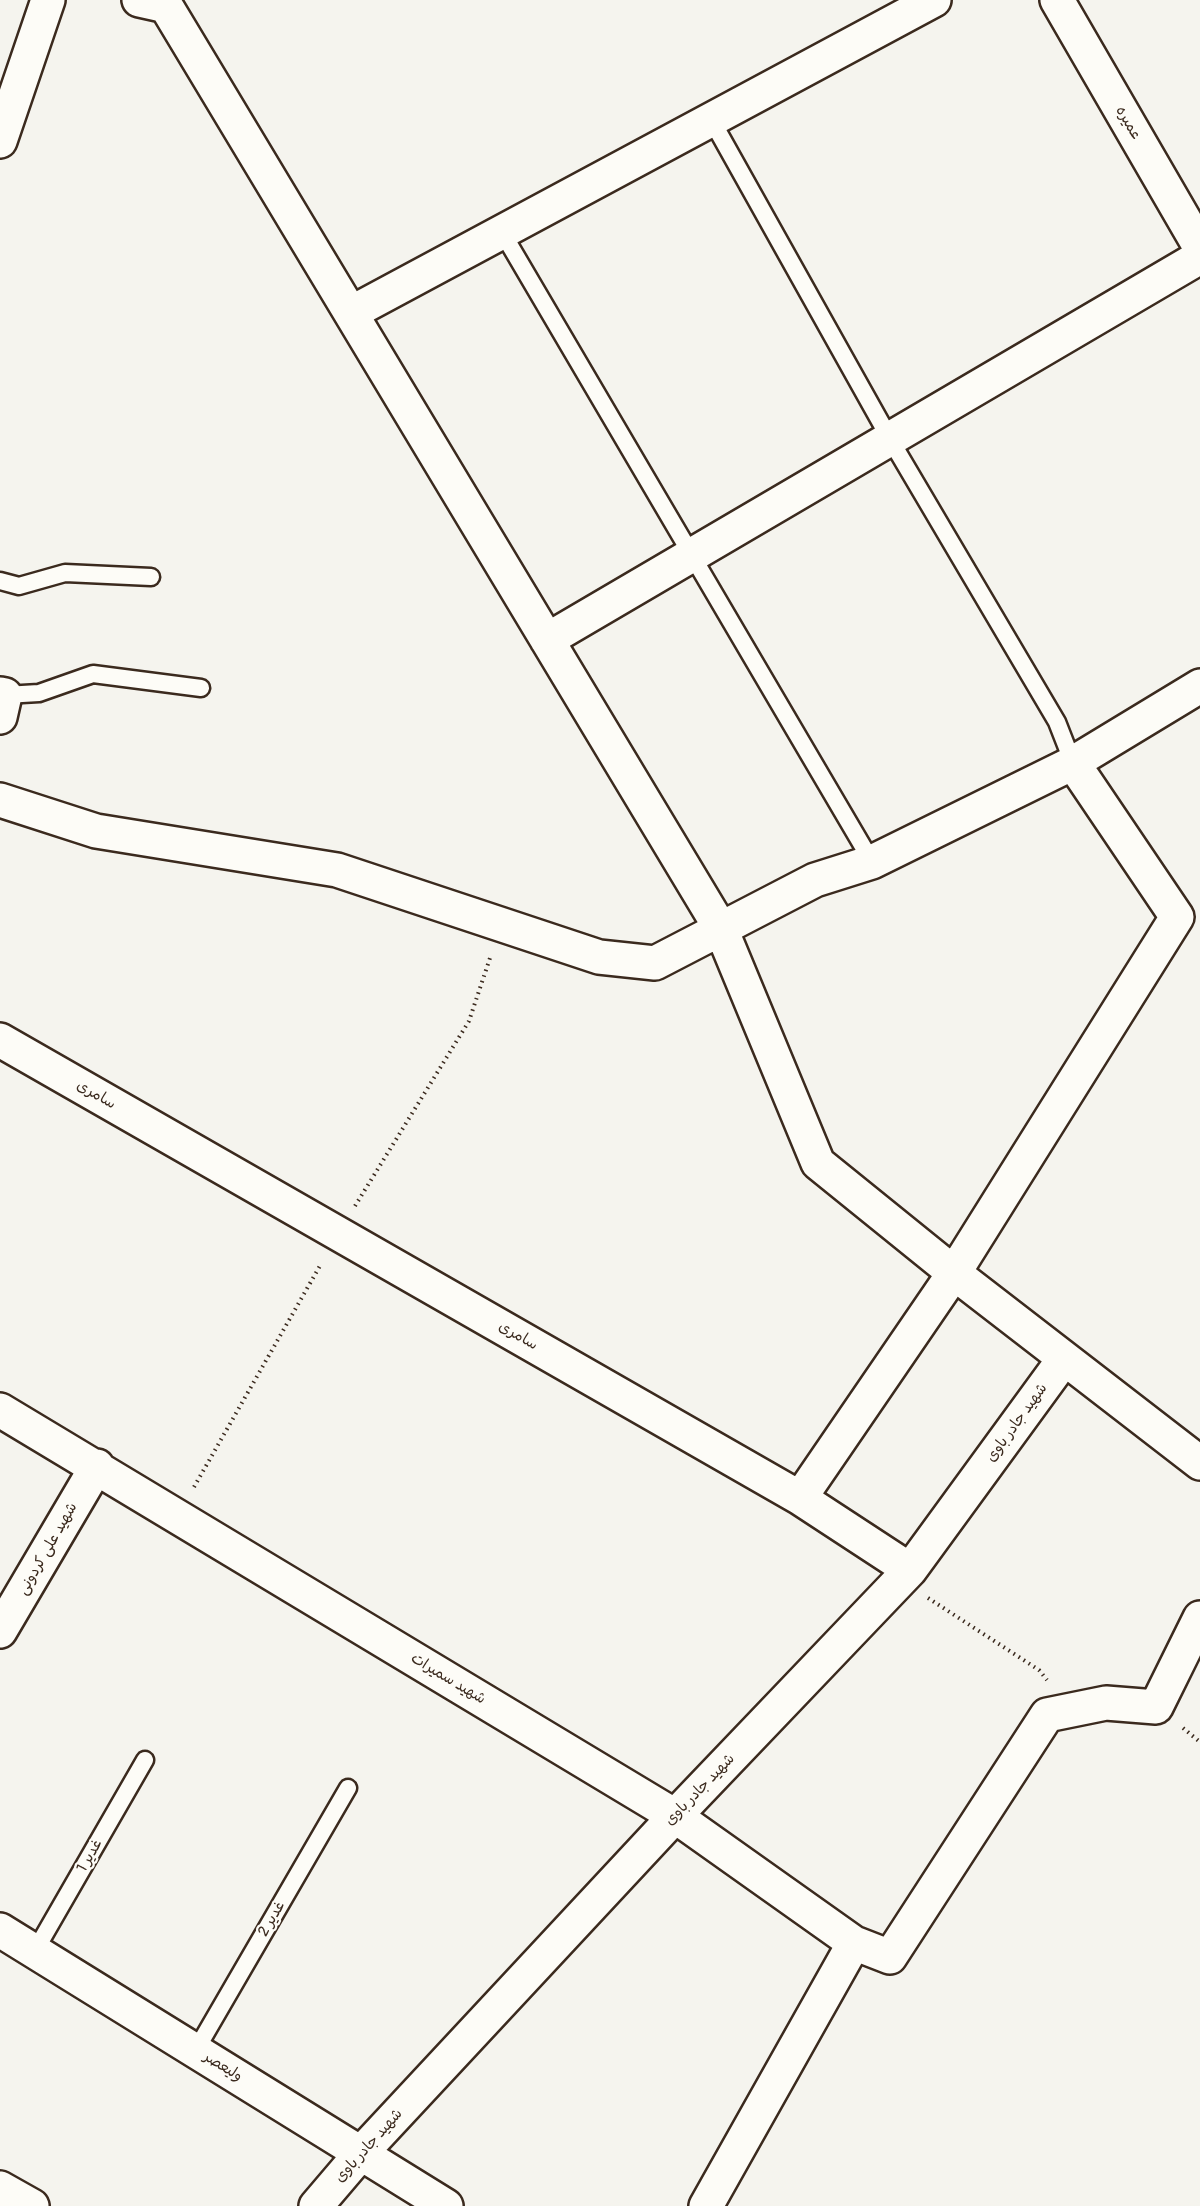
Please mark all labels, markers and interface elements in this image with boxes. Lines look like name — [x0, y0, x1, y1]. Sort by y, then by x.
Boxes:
street label: عمیره — [1111, 103, 1145, 143]
street label: سامری — [73, 1077, 119, 1113]
street label: سامری — [495, 1318, 541, 1354]
street label: شهید جادر باوی — [982, 1380, 1052, 1466]
street label: شهید علی کردونی — [14, 1500, 82, 1598]
street label: شهید سمیرات — [407, 1650, 489, 1708]
street label: شهید جادر باوی — [661, 1750, 739, 1830]
street label: غدیر 1 — [73, 1836, 107, 1876]
street label: غدیر 2 — [255, 1898, 289, 1940]
street label: ولیعصر — [200, 2048, 246, 2086]
street label: شهید جادر باوی — [331, 2105, 407, 2187]

